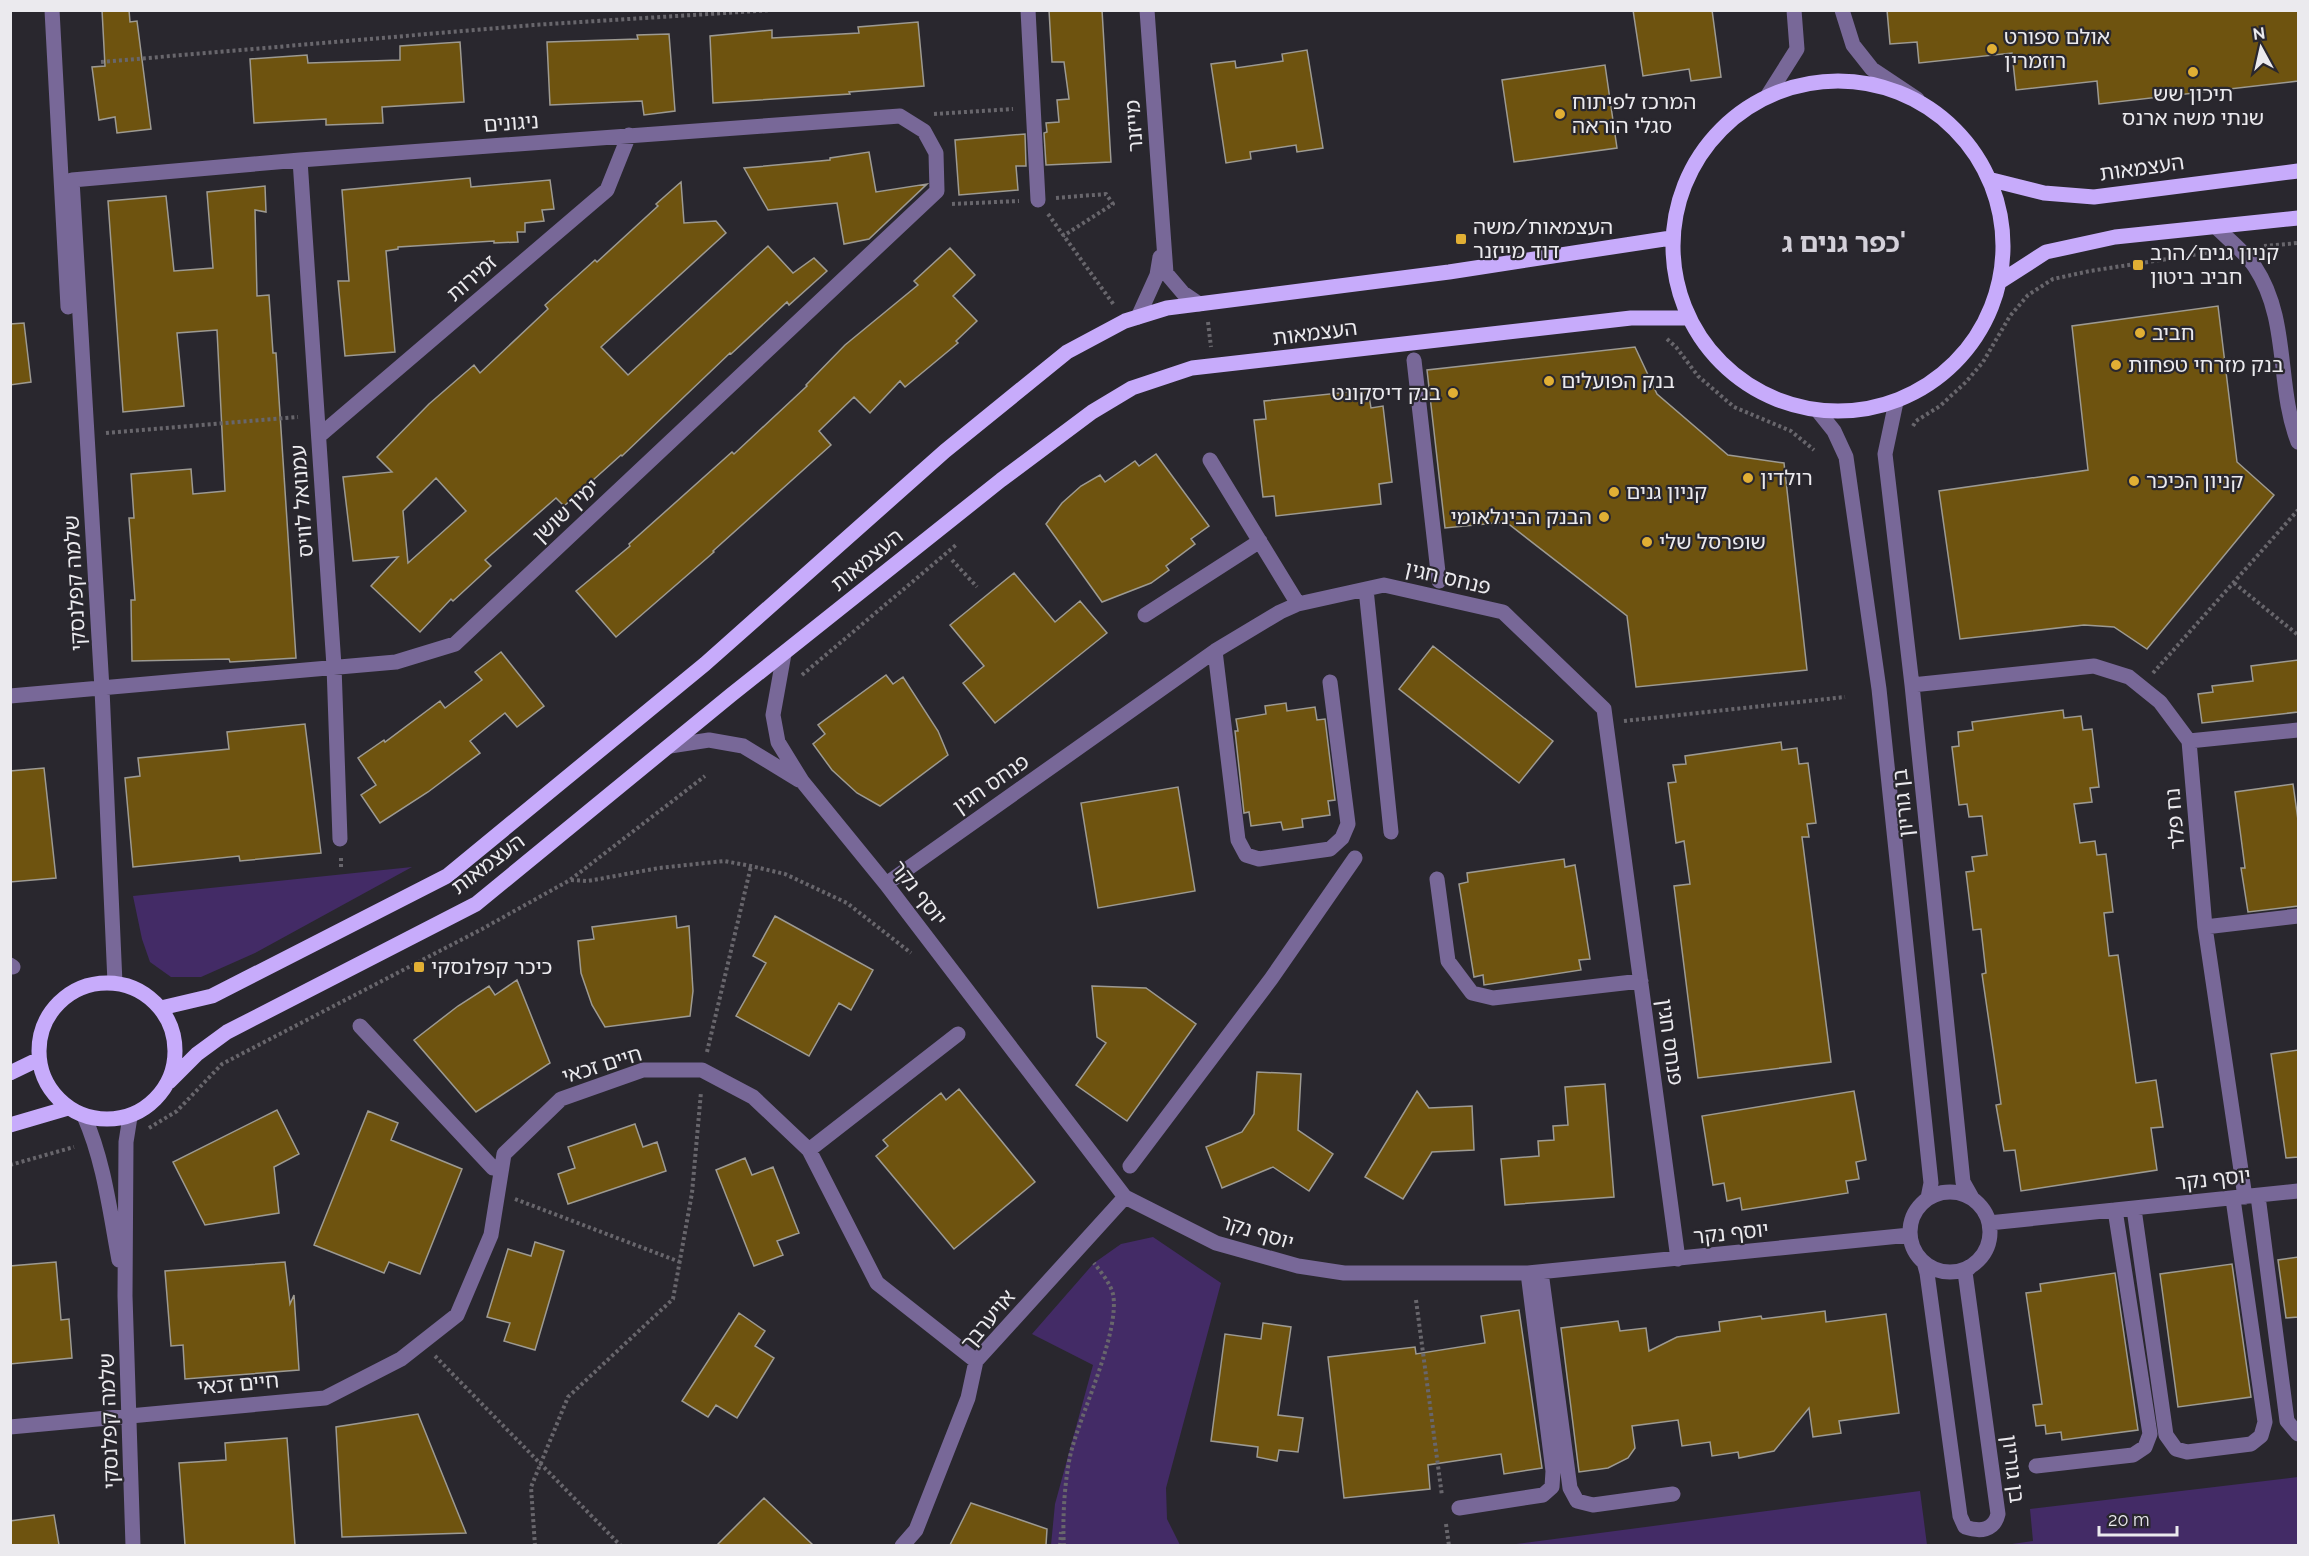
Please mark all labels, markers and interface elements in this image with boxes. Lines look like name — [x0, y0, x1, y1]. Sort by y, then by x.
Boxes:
north arrow — [2231, 18, 2291, 78]
text: N — [2252, 23, 2266, 44]
place label: אולם ספורט רוזמרין — [2004, 24, 2110, 73]
marker: אולם ספורט רוזמרין — [1985, 42, 1999, 56]
marker: תיכון שש שנתי משה ארנס — [2186, 65, 2200, 79]
place label: תיכון שש שנתי משה ארנס — [2122, 81, 2264, 130]
place label: המרכז לפיתוח סגלי הוראה — [1572, 89, 1696, 138]
street label: מייזנר — [1119, 99, 1148, 153]
marker: המרכז לפיתוח סגלי הוראה — [1553, 107, 1567, 121]
street label: ניגונים — [482, 108, 540, 137]
street label: העצמאות — [2098, 149, 2186, 186]
place label: העצמאות/משה דוד מייזנר — [1473, 214, 1613, 263]
district label: כפר גנים ג' — [1782, 227, 1906, 258]
marker: העצמאות/משה דוד מייזנר — [1454, 232, 1468, 246]
place label: קניון גנים/הרב חביב ביטון — [2150, 240, 2279, 289]
street label: זמירות — [441, 249, 502, 306]
marker: קניון גנים/הרב חביב ביטון — [2131, 258, 2145, 272]
street label: העצמאות — [1271, 315, 1359, 350]
place label: חביב — [2152, 320, 2195, 345]
marker: חביב — [2133, 326, 2147, 340]
place label: בנק מזרחי טפחות — [2128, 352, 2284, 377]
marker: בנק מזרחי טפחות — [2109, 358, 2123, 372]
place label: בנק הפועלים — [1561, 368, 1675, 393]
marker: בנק הפועלים — [1542, 374, 1556, 388]
place label: בנק דיסקונט — [1331, 380, 1441, 405]
marker: בנק דיסקונט — [1446, 386, 1460, 400]
street label: עמנואל לוויס — [285, 444, 318, 558]
place label: רולדין — [1760, 465, 1813, 490]
place label: קניון הכיכר — [2146, 468, 2243, 493]
marker: רולדין — [1741, 471, 1755, 485]
street label: ימין שושן — [527, 473, 604, 548]
marker: קניון הכיכר — [2127, 474, 2141, 488]
place label: קניון גנים — [1626, 479, 1707, 504]
marker: קניון גנים — [1607, 485, 1621, 499]
place label: הבנק הבינלאומי — [1450, 504, 1592, 529]
marker: הבנק הבינלאומי — [1597, 510, 1611, 524]
street label: שלמה קפלנסקי — [58, 514, 91, 652]
street label: העצמאות — [826, 523, 908, 596]
place label: שופרסל שלי — [1659, 529, 1766, 554]
marker: שופרסל שלי — [1640, 535, 1654, 549]
street label: פנחס חגין — [1403, 555, 1494, 600]
street label: פנחס חגין — [948, 748, 1034, 819]
street label: בן גוריון — [1886, 768, 1919, 838]
street label: נח פלר — [2159, 787, 2190, 851]
street label: העצמאות — [446, 828, 529, 899]
street label: יוסף נקר — [886, 855, 953, 930]
place label: כיכר קפלנסקי — [431, 954, 552, 979]
marker: כיכר קפלנסקי — [412, 960, 426, 974]
street label: פנחס חגין — [1652, 997, 1689, 1087]
street label: חיים זכאי — [559, 1041, 645, 1088]
street label: יוסף נקר — [2174, 1162, 2252, 1195]
street label: יוסף נקר — [1217, 1209, 1297, 1255]
street label: יוסף נקר — [1692, 1216, 1770, 1249]
street label: אויערבך — [955, 1284, 1020, 1355]
street label: שלמה קפלנסקי — [94, 1353, 123, 1489]
street label: חיים זכאי — [196, 1367, 280, 1400]
street label: בן גוריון — [1997, 1433, 2030, 1505]
scale bar — [2099, 1499, 2177, 1537]
text: 20 m — [2108, 1509, 2150, 1530]

